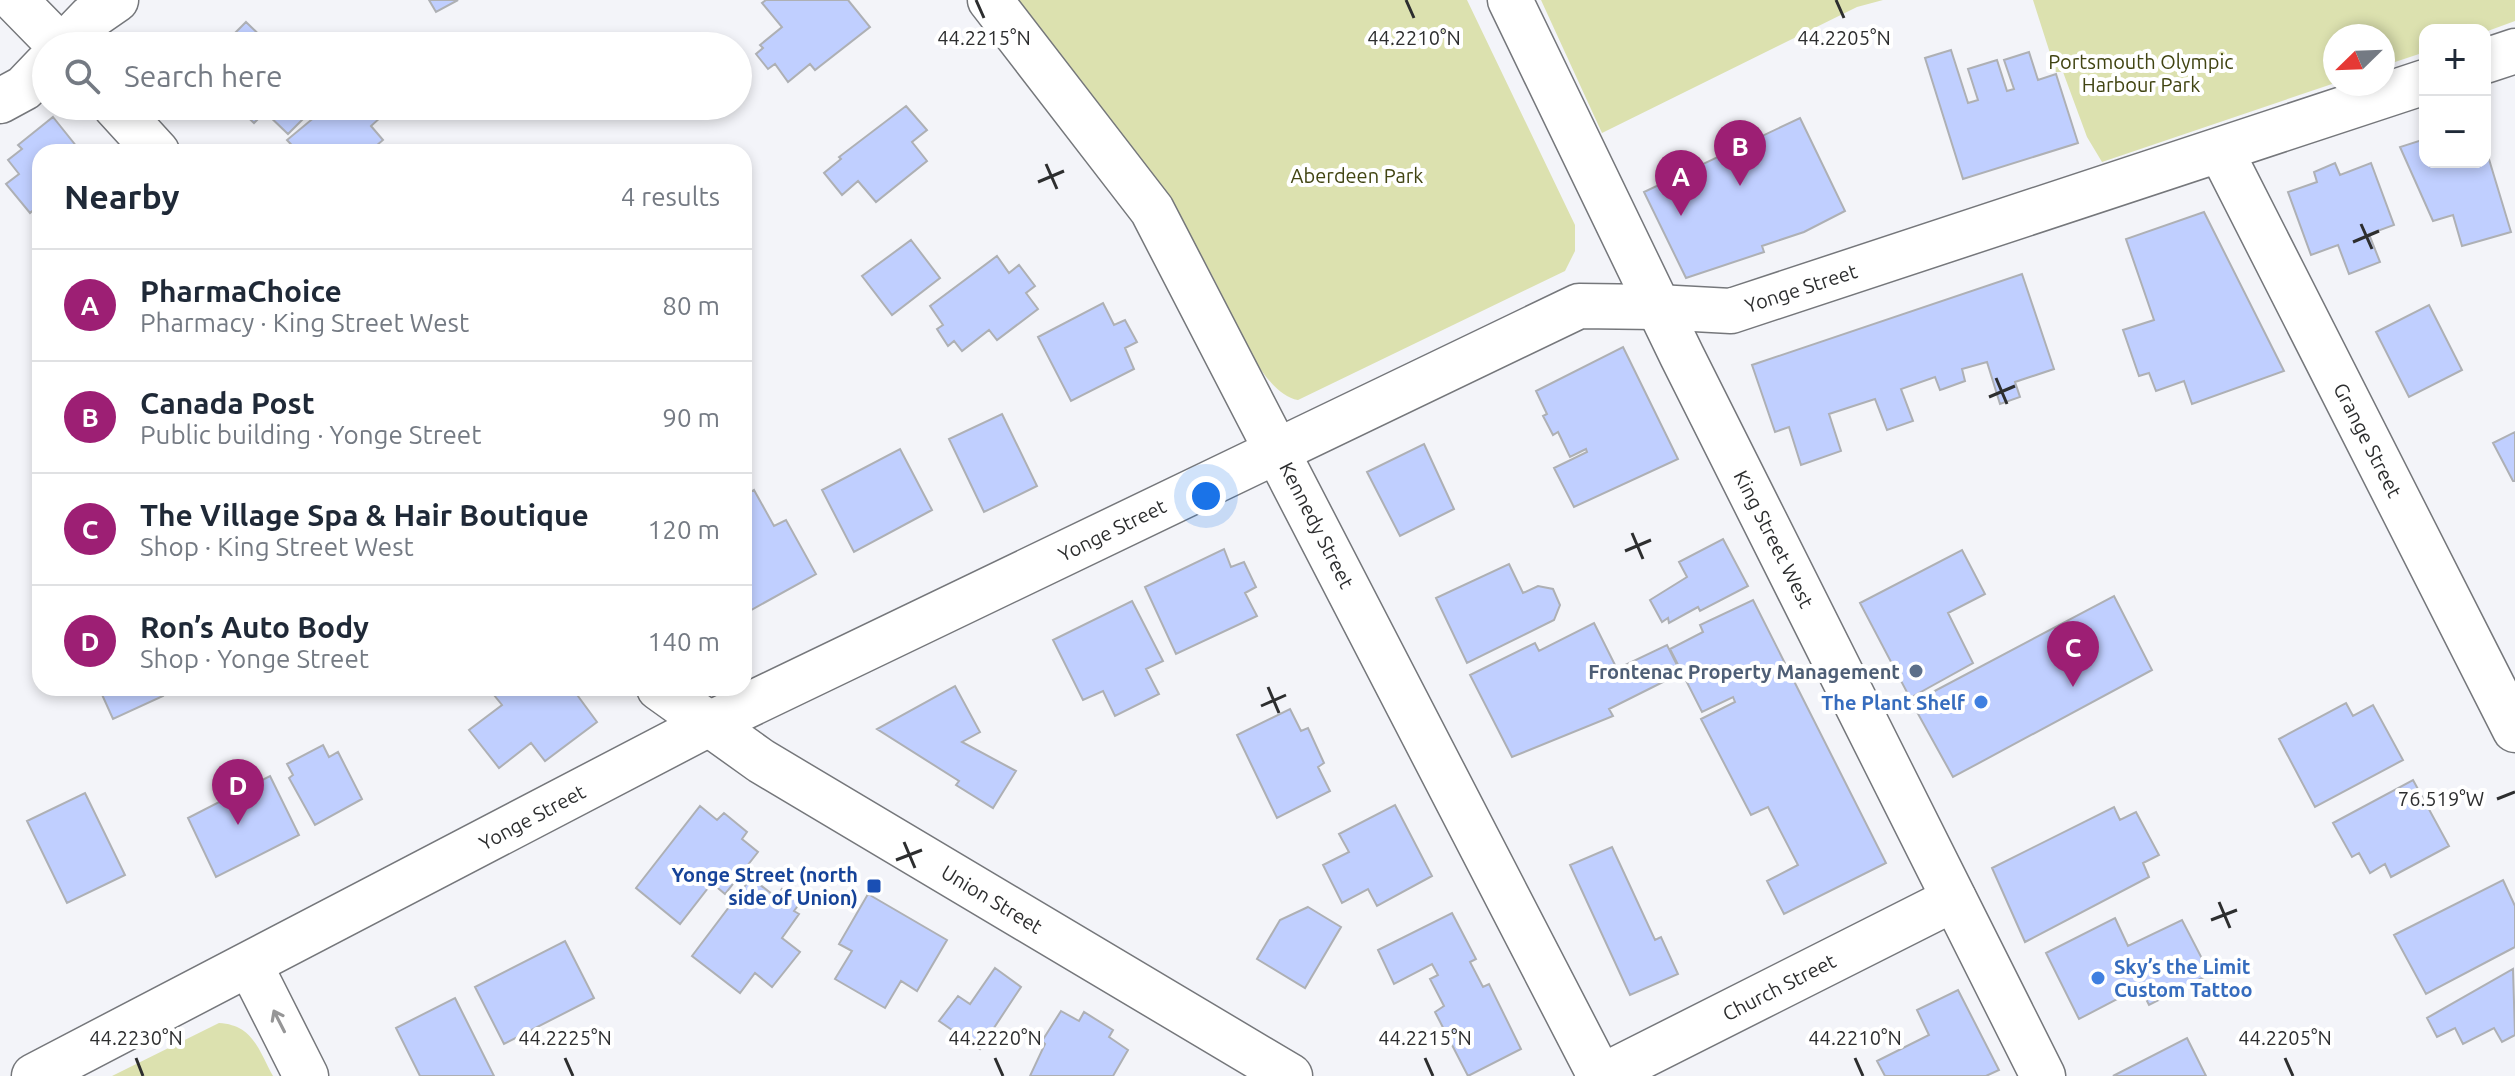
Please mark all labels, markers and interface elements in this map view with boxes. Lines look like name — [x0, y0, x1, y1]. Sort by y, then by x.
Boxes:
north arrow — [2323, 24, 2395, 96]
map controls — [2419, 24, 2491, 168]
button: + — [2419, 24, 2491, 96]
text: 44.2215°N — [937, 26, 1031, 49]
text: 44.2210°N — [1367, 26, 1461, 49]
text: 44.2205°N — [1797, 26, 1891, 49]
search box — [32, 32, 752, 120]
park label: Portsmouth Olympic Harbour Park — [2048, 50, 2234, 96]
icon: search — [60, 54, 104, 98]
text: Search here — [124, 59, 283, 93]
button: − — [2419, 96, 2491, 168]
pin: B — [1714, 120, 1766, 186]
pin: A — [1655, 150, 1707, 216]
park label: Aberdeen Park — [1291, 164, 1423, 187]
text: Nearby — [64, 177, 179, 215]
text: 4 results — [621, 182, 720, 211]
street label: Yonge Street — [1742, 259, 1860, 317]
text: PharmaChoice — [140, 274, 342, 308]
text: A — [81, 291, 99, 320]
text: 80 m — [662, 291, 720, 320]
text: Pharmacy · King Street West — [140, 308, 469, 337]
street label: Grange Street — [2329, 379, 2407, 501]
text: Canada Post — [140, 386, 315, 420]
text: B — [81, 403, 99, 432]
text: 90 m — [662, 403, 720, 432]
text: Public building · Yonge Street — [140, 420, 481, 449]
street label: Kennedy Street — [1275, 458, 1359, 592]
street label: King Street West — [1729, 466, 1819, 612]
your location — [1186, 476, 1226, 516]
street label: Yonge Street — [1054, 494, 1170, 566]
text: The Village Spa & Hair Boutique — [140, 498, 589, 532]
text: C — [82, 515, 98, 544]
text: 120 m — [648, 515, 720, 544]
text: Shop · King Street West — [140, 532, 414, 561]
text: Ron’s Auto Body — [140, 610, 369, 644]
pin: C — [2047, 621, 2099, 687]
text: D — [81, 627, 99, 656]
text: 140 m — [648, 627, 720, 656]
text: Shop · Yonge Street — [140, 644, 369, 673]
place label: Frontenac Property Management — [1588, 660, 1900, 683]
marker: Frontenac Property Management — [1907, 662, 1925, 680]
place label: The Plant Shelf — [1821, 691, 1966, 714]
marker: The Plant Shelf — [1972, 693, 1990, 711]
pin: D — [212, 759, 264, 825]
street label: Yonge Street — [475, 779, 589, 855]
text: 76.519°W — [2398, 787, 2484, 810]
street label: Union Street — [937, 860, 1047, 938]
place label: Yonge Street (north side of Union) — [672, 863, 858, 909]
marker: Yonge Street (north side of Union) — [865, 877, 883, 895]
street label: Church Street — [1719, 949, 1839, 1025]
place label: Sky’s the Limit Custom Tattoo — [2114, 955, 2253, 1001]
marker: Sky’s the Limit Custom Tattoo — [2089, 969, 2107, 987]
one-way arrow — [270, 1009, 286, 1033]
text: 44.2230°N — [89, 1026, 183, 1049]
text: 44.2225°N — [518, 1026, 612, 1049]
text: 44.2220°N — [948, 1026, 1042, 1049]
text: 44.2215°N — [1378, 1026, 1472, 1049]
text: 44.2210°N — [1808, 1026, 1902, 1049]
text: 44.2205°N — [2238, 1026, 2332, 1049]

